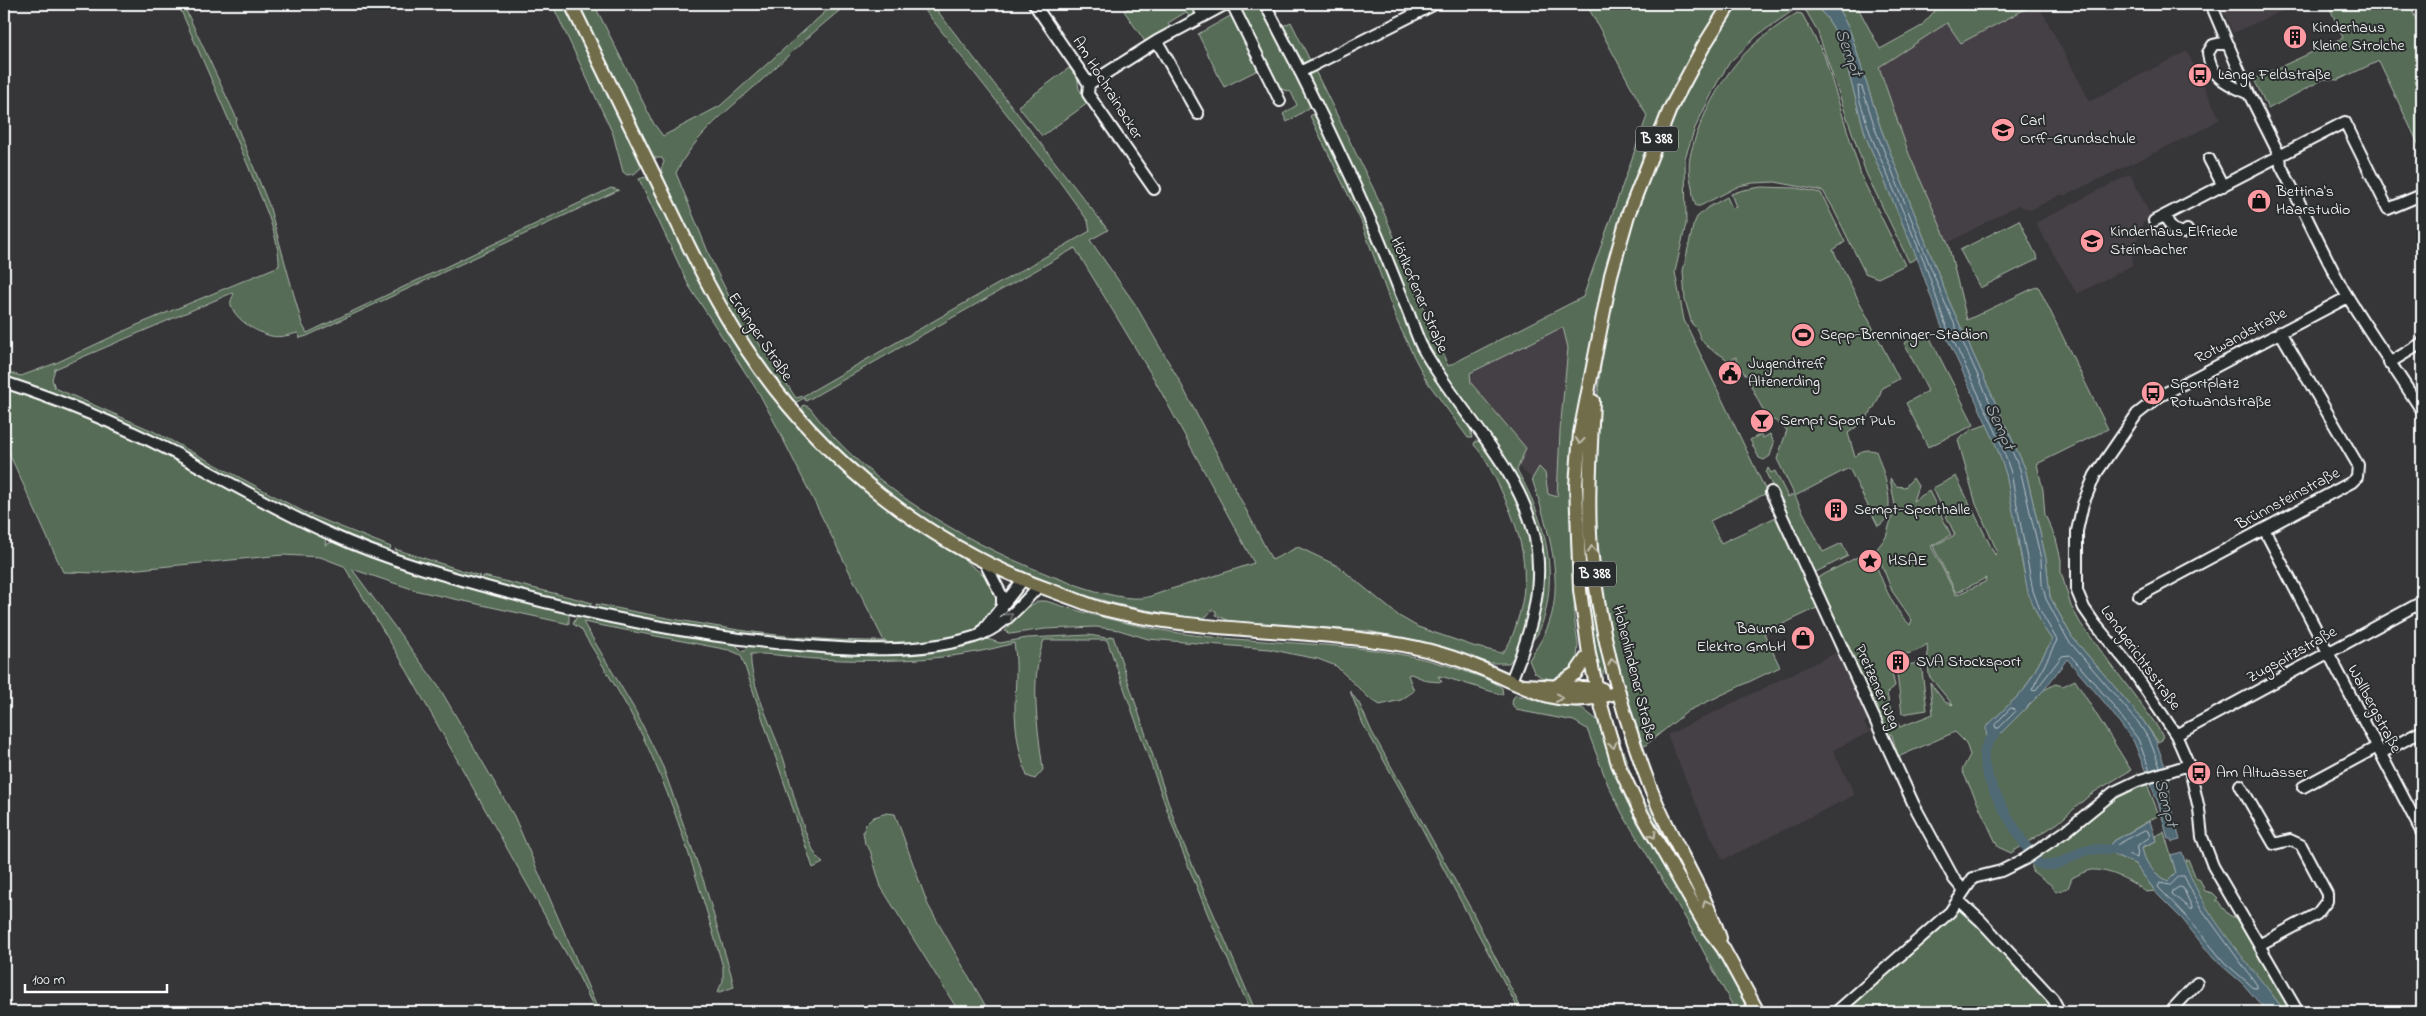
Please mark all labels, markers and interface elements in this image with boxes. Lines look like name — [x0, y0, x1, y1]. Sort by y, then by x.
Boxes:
place label: Kinderhaus Kleine Strolche — [2312, 16, 2405, 58]
building icon: Kinderhaus Kleine Strolche — [2282, 24, 2308, 50]
water label: Sempt — [1827, 25, 1870, 83]
street label: Am Hochrainacker — [1066, 32, 1148, 144]
bus stop icon: Lange Feldstraße — [2187, 62, 2213, 88]
place label: Lange Feldstraße — [2218, 63, 2332, 87]
place label: Carl Orff-Grundschule — [2020, 109, 2137, 151]
school or university icon: Carl Orff-Grundschule — [1990, 117, 2016, 143]
road number: B 388 — [1636, 126, 1678, 152]
place label: Bettina's Haarstudio — [2275, 180, 2350, 222]
shop icon: Bettina's Haarstudio — [2246, 188, 2272, 214]
place label: Kinderhaus Elfriede Steinbacher — [2110, 220, 2238, 262]
school or university icon: Kinderhaus Elfriede Steinbacher — [2079, 228, 2105, 254]
street label: Hörlkofener Straße — [1384, 233, 1455, 358]
street label: Erdinger Straße — [721, 288, 799, 387]
street label: Rotwandstraße — [2191, 301, 2292, 370]
sports icon: Sepp-Brenninger-Stadion — [1790, 322, 1816, 348]
place label: Sepp-Brenninger-Stadion — [1820, 323, 1988, 347]
place label: Jugendtreff Altenerding — [1748, 352, 1826, 394]
public building icon: Jugendtreff Altenerding — [1717, 360, 1743, 386]
place label: Sportplatz Rotwandstraße — [2170, 372, 2272, 414]
bus stop icon: Sportplatz Rotwandstraße — [2140, 380, 2166, 406]
water label: Sempt — [1977, 399, 2022, 457]
bar icon: Sempt Sport Pub — [1749, 408, 1775, 434]
place label: Sempt Sport Pub — [1780, 409, 1896, 433]
one-way arrow — [1574, 438, 1585, 446]
street label: Brünnsteinstraße — [2231, 461, 2345, 537]
building icon: Sempt-Sporthalle — [1823, 497, 1849, 523]
place label: Sempt-Sporthalle — [1854, 498, 1971, 522]
one-way arrow — [1587, 545, 1598, 553]
place icon: HSAE — [1857, 548, 1883, 574]
place label: HSAE — [1888, 549, 1927, 573]
road number: B 388 — [1574, 562, 1616, 586]
street label: Landgerichtsstraße — [2094, 601, 2187, 716]
street label: Hohenlindener Straße — [1606, 603, 1663, 744]
one-way arrow — [1004, 613, 1013, 622]
place label: Bauma Elektro GmbH — [1697, 617, 1786, 659]
street label: Zugspitzstraße — [2243, 620, 2342, 690]
shop icon: Bauma Elektro GmbH — [1790, 625, 1816, 651]
street label: Pretzener Weg — [1848, 641, 1906, 733]
building icon: SVA Stocksport — [1885, 649, 1911, 675]
place label: SVA Stocksport — [1916, 650, 2022, 674]
one-way arrow — [1607, 657, 1618, 666]
street label: Wallbergstraße — [2341, 661, 2408, 758]
one-way arrow — [1555, 692, 1563, 703]
one-way arrow — [1607, 740, 1617, 748]
bus stop icon: Am Altwasser — [2186, 760, 2212, 786]
place label: Am Altwasser — [2216, 761, 2308, 785]
water label: Sempt — [2146, 776, 2184, 832]
one-way arrow — [1647, 830, 1657, 839]
one-way arrow — [1702, 899, 1712, 908]
scale bar — [25, 961, 168, 993]
text: 100 m — [32, 969, 65, 991]

